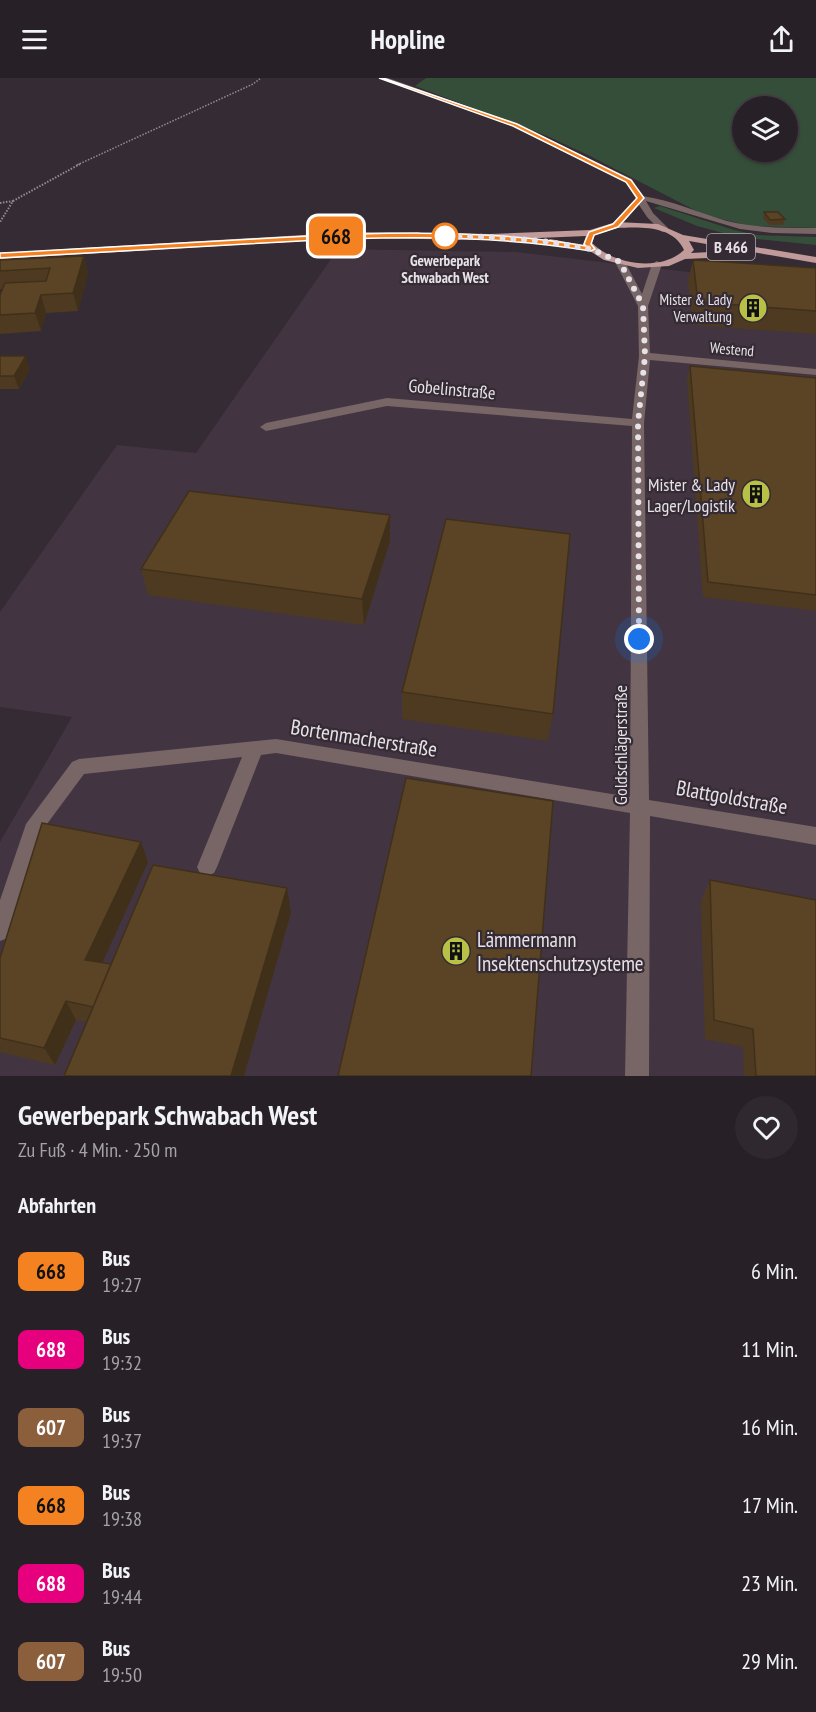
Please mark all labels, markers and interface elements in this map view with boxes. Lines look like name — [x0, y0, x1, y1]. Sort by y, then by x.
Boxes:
text: Hopline — [371, 22, 445, 56]
icon: menu — [18, 23, 51, 56]
icon: share — [765, 23, 798, 56]
map controls — [732, 96, 798, 162]
button: layers — [732, 96, 798, 162]
line badge: 668 — [302, 216, 370, 256]
text: 668 — [321, 223, 351, 250]
marker: Gewerbepark Schwabach West — [432, 223, 458, 249]
road number: B 466 — [707, 234, 755, 260]
place label: Gewerbepark Schwabach West — [401, 251, 489, 287]
place label: Mister & Lady Verwaltung — [659, 290, 732, 326]
building icon: Mister & Lady Verwaltung — [737, 292, 769, 324]
street label: Westend — [709, 338, 755, 360]
street label: Gobelinstraße — [408, 374, 496, 404]
place label: Mister & Lady Lager/Logistik — [647, 473, 735, 517]
building icon: Mister & Lady Lager/Logistik — [740, 478, 772, 510]
your location — [624, 624, 654, 654]
street label: Goldschlägerstraße — [609, 685, 632, 805]
street label: Bortenmacherstraße — [289, 713, 439, 763]
street label: Blattgoldstraße — [674, 774, 790, 820]
place label: Lämmermann Insektenschutzsysteme — [477, 926, 644, 977]
building icon: Lämmermann Insektenschutzsysteme — [440, 935, 472, 967]
text: Gewerbepark Schwabach West — [18, 1096, 317, 1133]
button: heart — [735, 1096, 798, 1159]
text: Zu Fuß · 4 Min. · 250 m — [18, 1137, 177, 1163]
text: Abfahrten — [18, 1191, 96, 1219]
text: Bus — [102, 1244, 130, 1272]
text: 6 Min. — [751, 1257, 798, 1285]
text: 668 — [36, 1258, 66, 1285]
text: 19:27 — [102, 1272, 142, 1298]
text: Bus — [102, 1322, 130, 1350]
text: 11 Min. — [741, 1335, 798, 1363]
text: 688 — [36, 1336, 66, 1363]
text: 19:32 — [102, 1350, 142, 1376]
text: Bus — [102, 1400, 130, 1428]
text: 16 Min. — [741, 1413, 798, 1441]
text: 607 — [36, 1414, 66, 1441]
text: 19:37 — [102, 1428, 142, 1454]
text: Bus — [102, 1478, 130, 1506]
text: 17 Min. — [742, 1491, 798, 1519]
text: 668 — [36, 1492, 66, 1519]
text: 19:38 — [102, 1506, 142, 1532]
text: Bus — [102, 1556, 130, 1584]
text: 23 Min. — [741, 1569, 798, 1597]
text: 688 — [36, 1570, 66, 1597]
text: 19:44 — [102, 1584, 142, 1610]
text: Bus — [102, 1634, 130, 1662]
text: 29 Min. — [741, 1647, 798, 1675]
text: 607 — [36, 1648, 66, 1675]
text: 19:50 — [102, 1662, 142, 1688]

